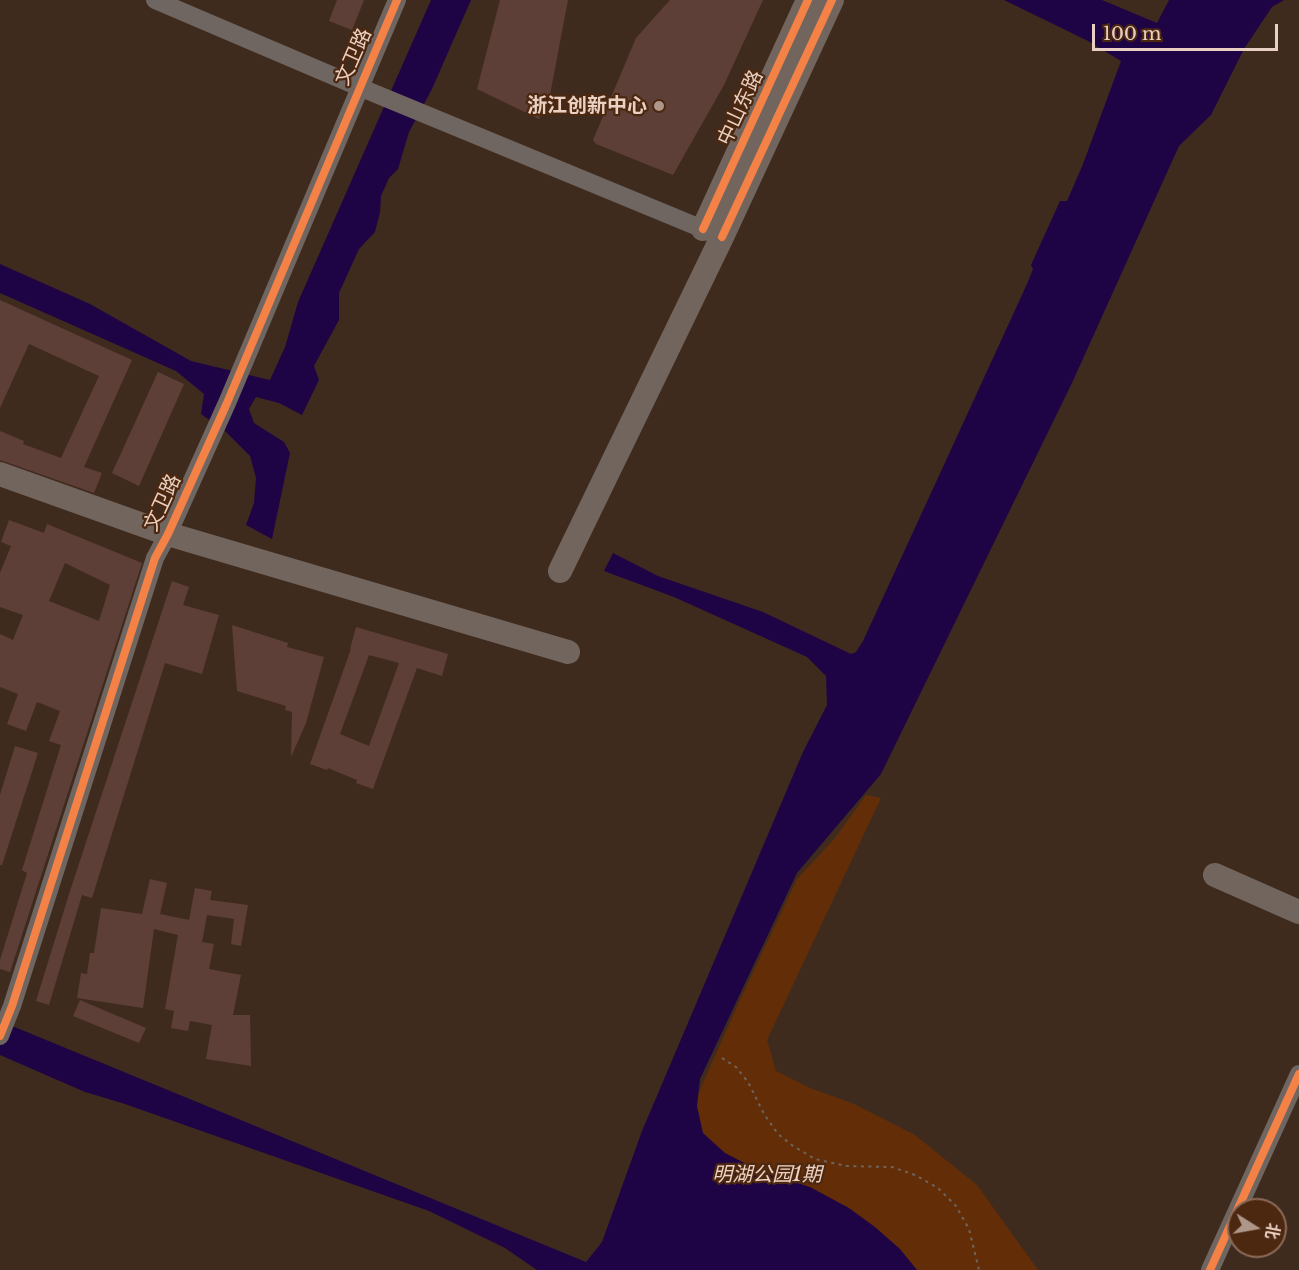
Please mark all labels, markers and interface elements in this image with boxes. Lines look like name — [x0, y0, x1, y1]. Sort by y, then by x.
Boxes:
scale bar — [1095, 12, 1281, 50]
text: 100 m — [1103, 23, 1161, 45]
street label: 文卫路 — [331, 25, 377, 89]
street label: 中山东路 — [713, 67, 769, 149]
place label: 浙江创新中心 — [527, 94, 647, 118]
marker: 浙江创新中心 — [652, 99, 666, 113]
street label: 文卫路 — [139, 471, 187, 535]
park label: 明湖公园1期 — [712, 1163, 822, 1187]
north arrow — [1227, 1198, 1287, 1258]
text: 北 — [1261, 1221, 1284, 1241]

